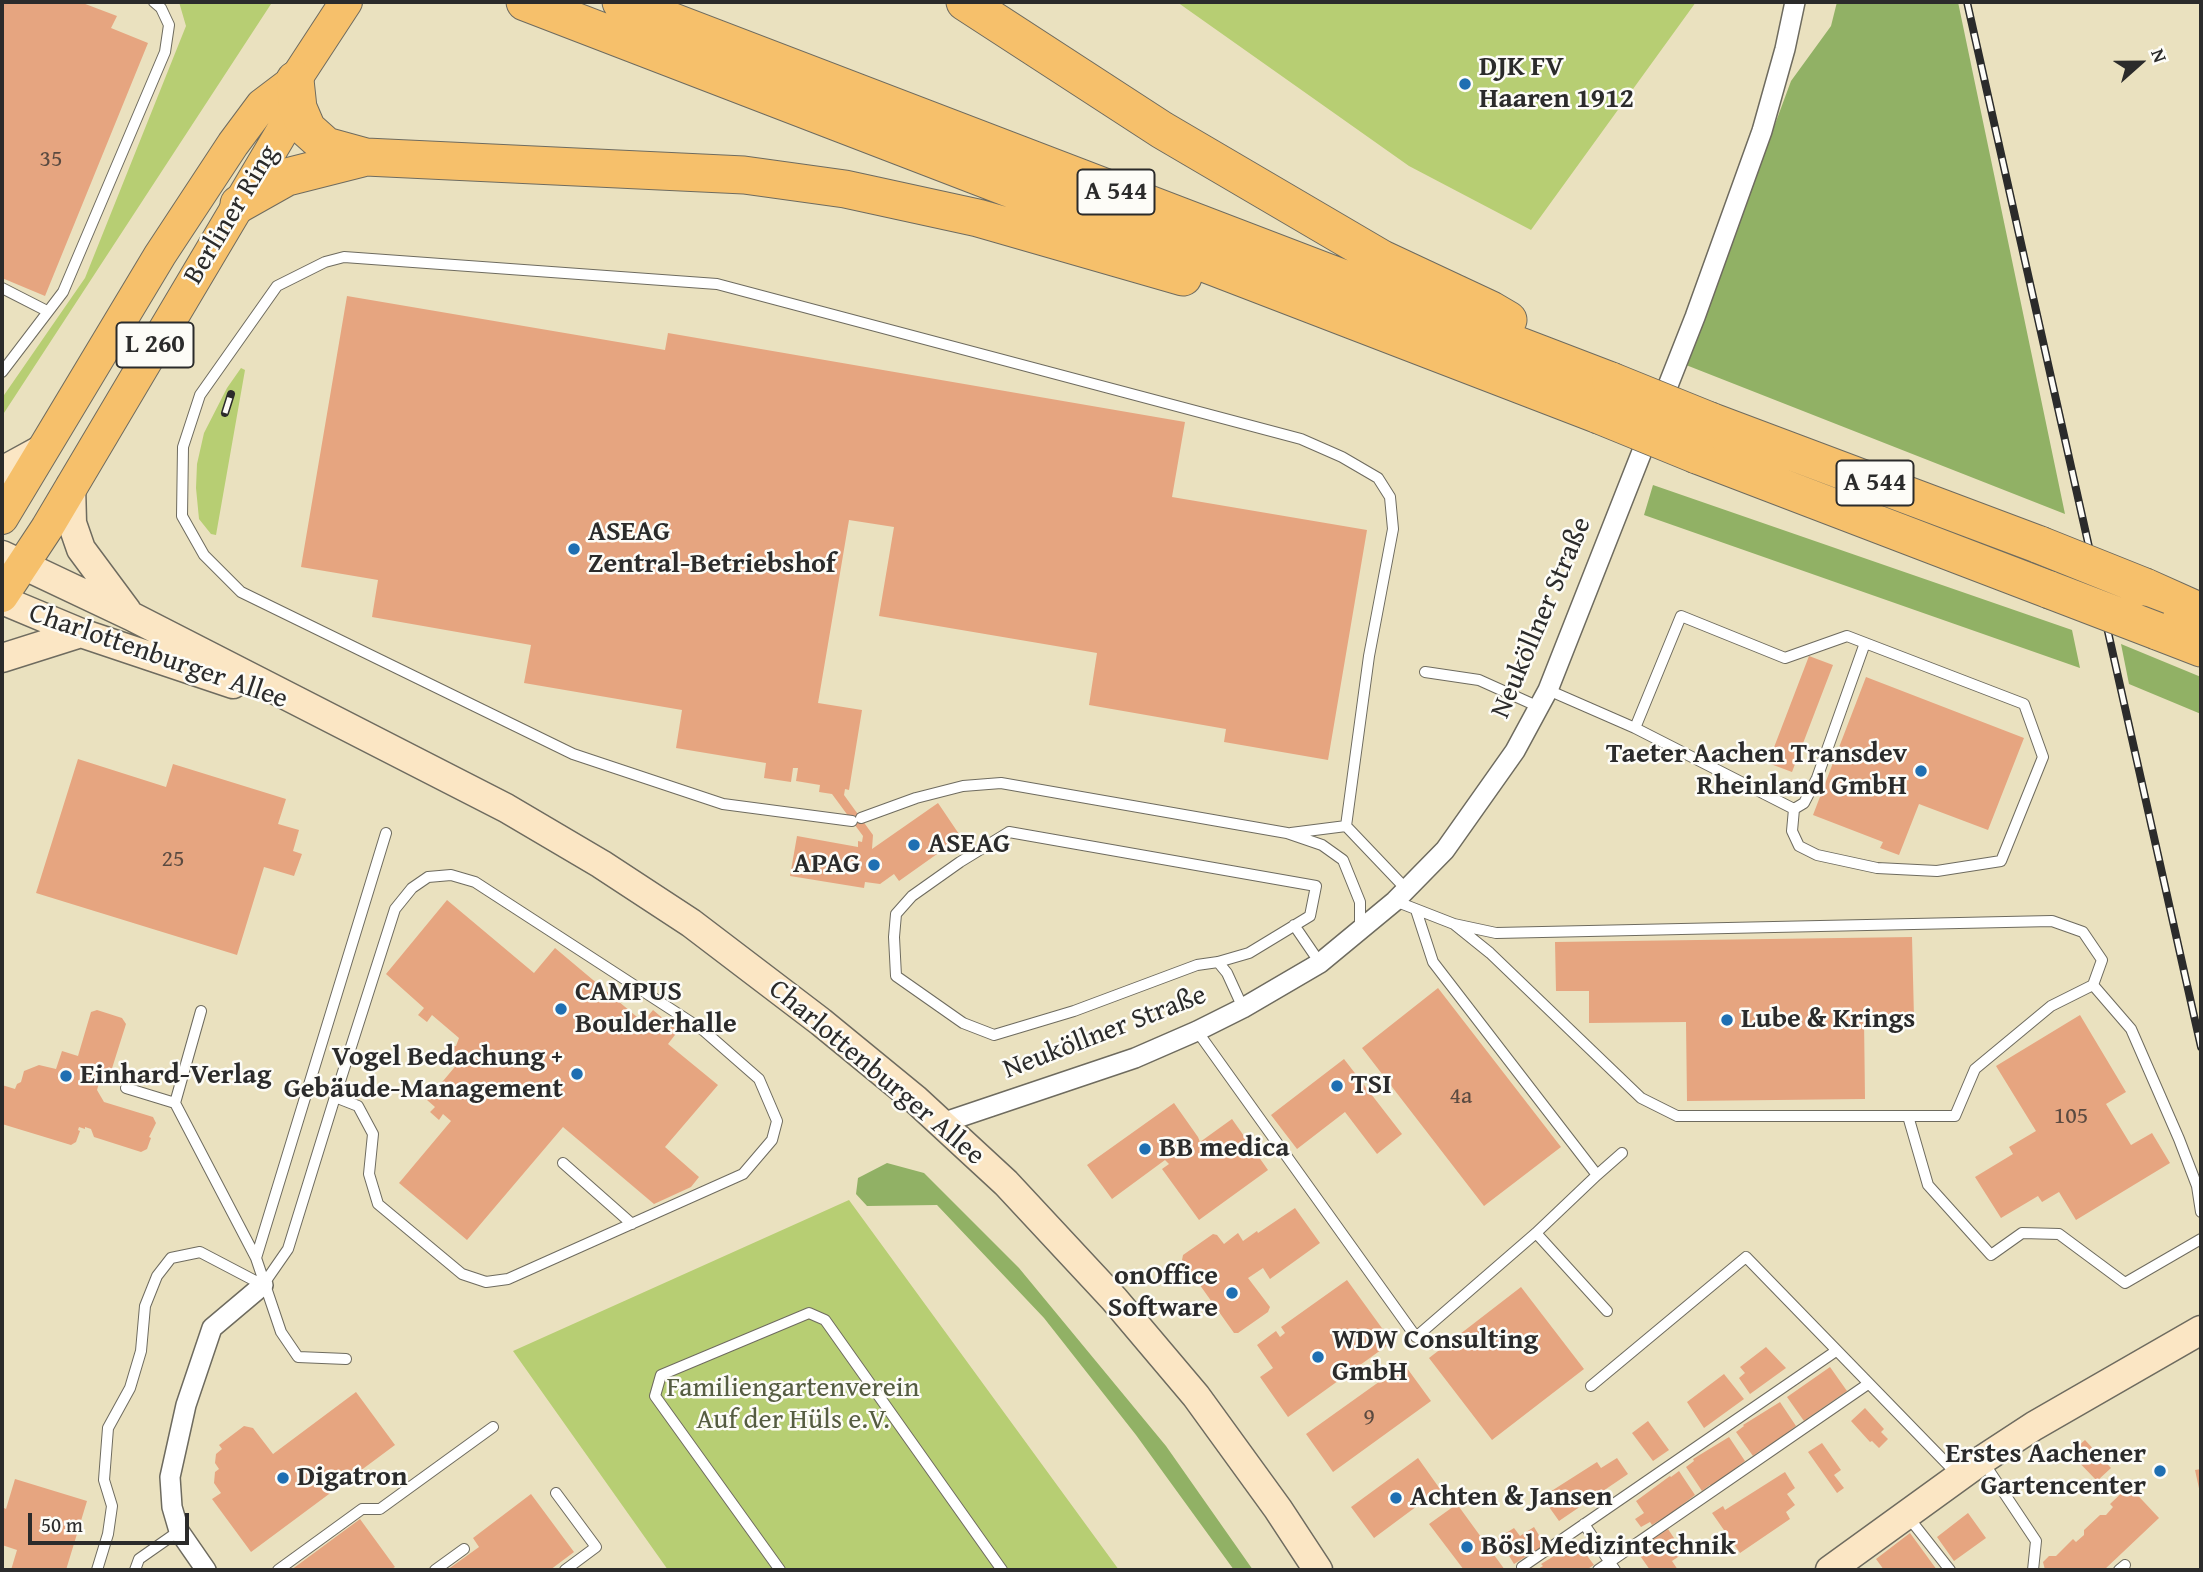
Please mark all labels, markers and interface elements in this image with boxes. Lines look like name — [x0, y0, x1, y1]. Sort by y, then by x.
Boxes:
north arrow — [2105, 28, 2175, 98]
text: N — [2144, 45, 2175, 66]
place label: DJK FV Haaren 1912 — [1479, 51, 1634, 117]
marker: DJK FV Haaren 1912 — [1457, 76, 1473, 92]
street label: Berliner Ring — [177, 139, 287, 291]
house number: 35 — [39, 146, 63, 174]
road number: A 544 — [1078, 169, 1154, 214]
road number: L 260 — [116, 322, 194, 368]
road number: A 544 — [1836, 461, 1913, 505]
street label: Neuköllner Straße — [1485, 512, 1599, 724]
place label: ASEAG Zentral-Betriebshof — [588, 516, 836, 582]
marker: ASEAG Zentral-Betriebshof — [566, 541, 582, 557]
street label: Charlottenburger Allee — [24, 597, 292, 717]
place label: Taeter Aachen Transdev Rheinland GmbH — [1606, 738, 1907, 804]
marker: Taeter Aachen Transdev Rheinland GmbH — [1913, 763, 1929, 779]
place label: ASEAG — [928, 828, 1010, 862]
marker: ASEAG — [906, 837, 922, 853]
house number: 25 — [161, 846, 185, 874]
place label: APAG — [793, 848, 860, 882]
marker: APAG — [866, 857, 882, 873]
street label: Charlottenburger Allee — [761, 973, 991, 1173]
place label: CAMPUS Boulderhalle — [575, 976, 737, 1042]
street label: Neuköllner Straße — [999, 979, 1211, 1087]
marker: CAMPUS Boulderhalle — [553, 1001, 569, 1017]
place label: Lube & Krings — [1741, 1003, 1915, 1037]
marker: Lube & Krings — [1719, 1012, 1735, 1028]
place label: Vogel Bedachung + Gebäude-Management — [284, 1041, 563, 1107]
place label: Einhard-Verlag — [80, 1059, 271, 1093]
marker: Vogel Bedachung + Gebäude-Management — [569, 1066, 585, 1082]
marker: Einhard-Verlag — [58, 1068, 74, 1084]
place label: TSI — [1351, 1069, 1392, 1103]
marker: TSI — [1329, 1078, 1345, 1094]
house number: 4a — [1450, 1083, 1472, 1111]
house number: 105 — [2054, 1103, 2088, 1131]
place label: BB medica — [1159, 1132, 1290, 1166]
marker: BB medica — [1137, 1141, 1153, 1157]
place label: onOffice Software — [1108, 1260, 1218, 1326]
marker: onOffice Software — [1224, 1285, 1240, 1301]
place label: WDW Consulting GmbH — [1332, 1324, 1538, 1390]
marker: WDW Consulting GmbH — [1310, 1349, 1326, 1365]
park label: Familiengartenverein Auf der Hüls e.V. — [667, 1372, 919, 1438]
house number: 9 — [1363, 1404, 1375, 1432]
place label: Erstes Aachener Gartencenter — [1945, 1438, 2146, 1504]
place label: Digatron — [297, 1461, 408, 1495]
marker: Erstes Aachener Gartencenter — [2152, 1463, 2168, 1479]
marker: Digatron — [275, 1470, 291, 1486]
place label: Achten & Jansen — [1410, 1481, 1613, 1515]
marker: Achten & Jansen — [1388, 1490, 1404, 1506]
scale bar — [32, 1498, 192, 1542]
text: 50 m — [41, 1509, 83, 1540]
place label: Bösl Medizintechnik — [1481, 1530, 1736, 1564]
marker: Bösl Medizintechnik — [1459, 1539, 1475, 1555]

